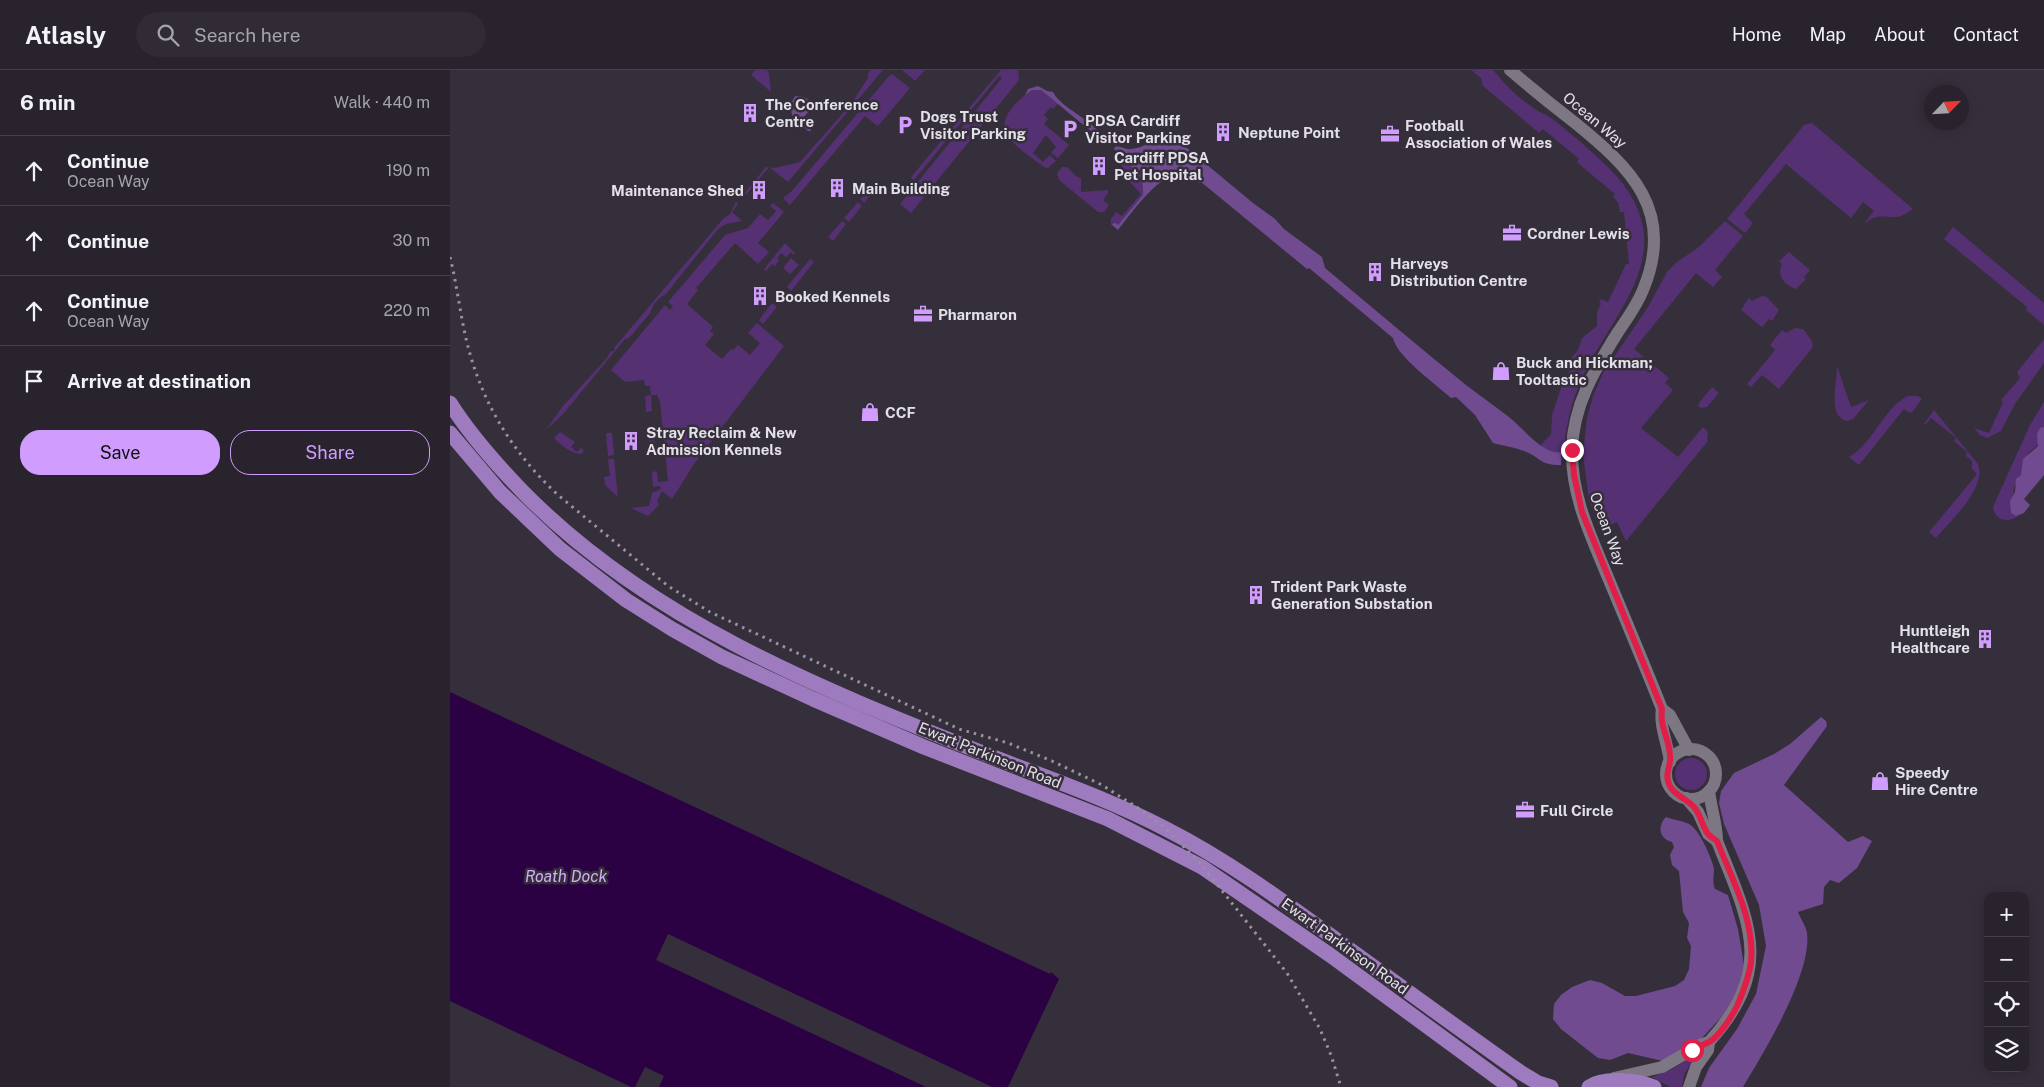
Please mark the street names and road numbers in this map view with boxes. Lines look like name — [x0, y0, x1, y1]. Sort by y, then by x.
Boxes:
street label: Ocean Way — [1560, 89, 1630, 151]
street label: Ocean Way — [1587, 490, 1629, 568]
street label: Ewart Parkinson Road — [916, 719, 1064, 791]
street label: Ewart Parkinson Road — [1278, 894, 1412, 998]

